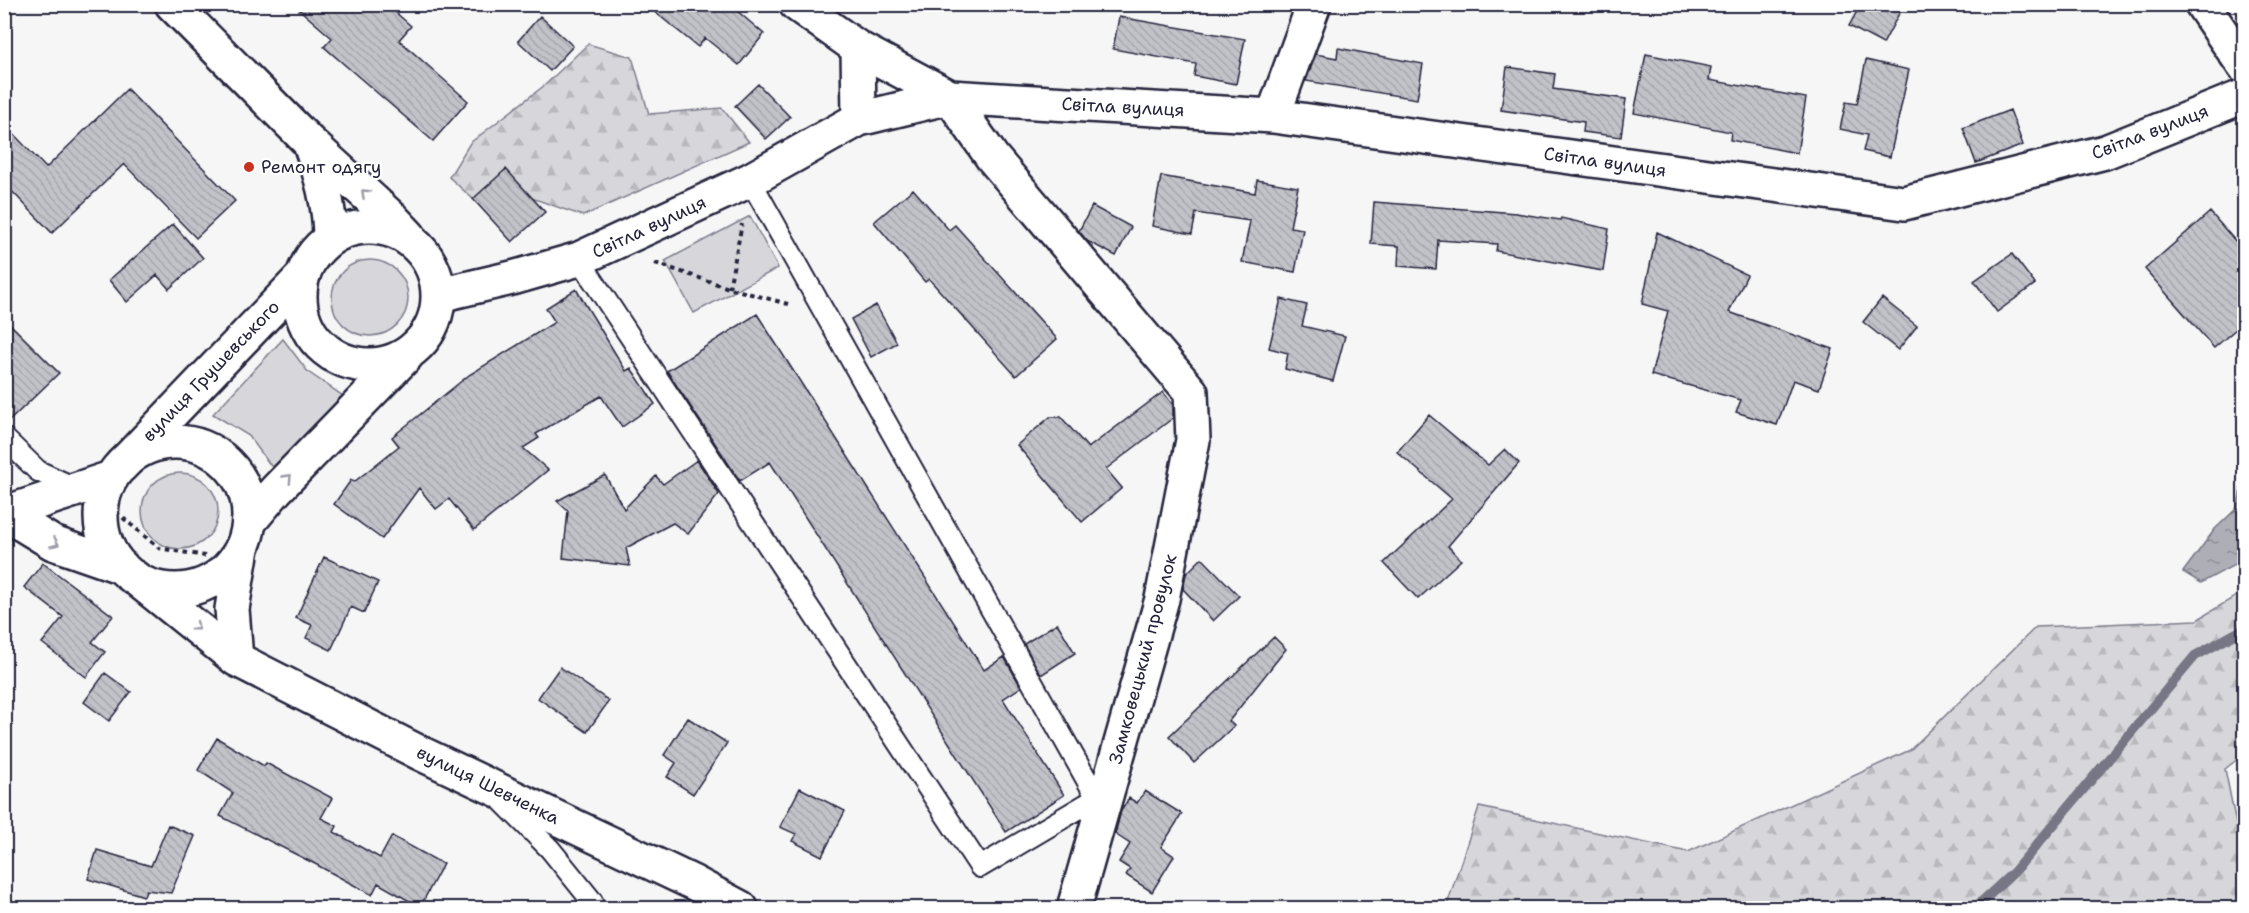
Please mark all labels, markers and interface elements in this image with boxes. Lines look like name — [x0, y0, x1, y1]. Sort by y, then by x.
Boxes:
street label: Світла вулиця — [1061, 92, 1185, 122]
street label: Світла вулиця — [2088, 99, 2212, 165]
street label: Світла вулиця — [1542, 142, 1668, 182]
place label: Ремонт одягу — [261, 155, 381, 179]
marker: Ремонт одягу — [242, 160, 256, 174]
one-way arrow — [361, 189, 371, 200]
street label: Світла вулиця — [588, 190, 710, 264]
street label: вулиця Грушевського — [137, 295, 285, 447]
one-way arrow — [280, 474, 291, 485]
one-way arrow — [49, 536, 60, 548]
street label: Замковецький провулок — [1103, 551, 1183, 767]
one-way arrow — [189, 620, 200, 631]
street label: вулиця Шевченка — [413, 740, 563, 830]

